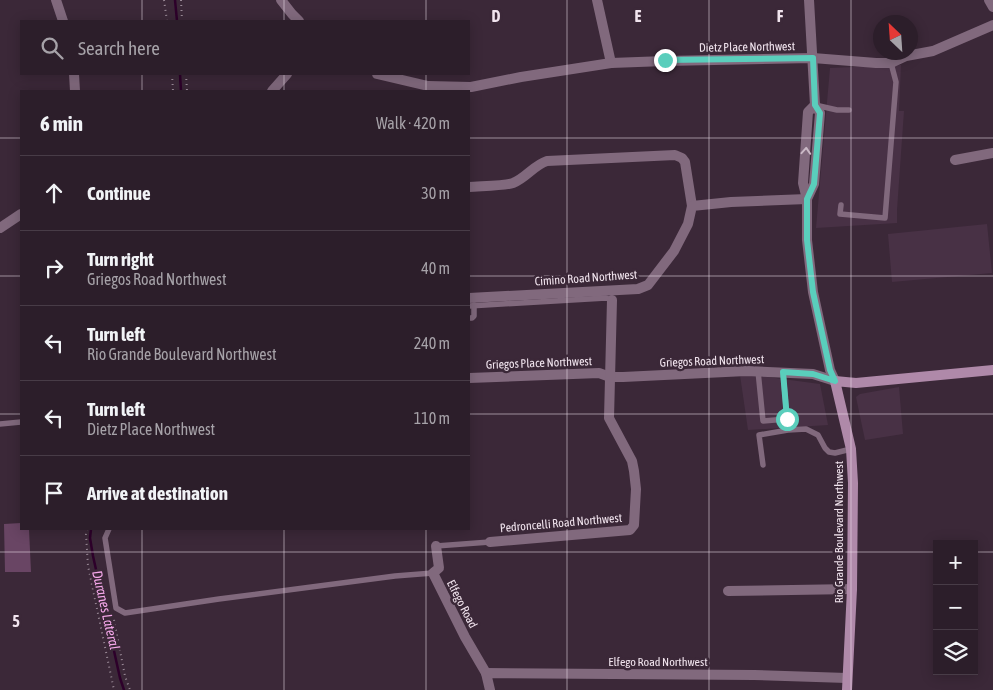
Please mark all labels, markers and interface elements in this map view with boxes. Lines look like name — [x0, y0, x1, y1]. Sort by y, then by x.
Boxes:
text: D — [492, 7, 501, 25]
text: E — [635, 7, 642, 25]
text: F — [777, 7, 784, 25]
north arrow — [873, 15, 918, 60]
search box — [20, 20, 470, 75]
icon: search — [38, 34, 66, 62]
text: Search here — [78, 37, 160, 59]
street label: Dietz Place Northwest — [699, 39, 796, 55]
route end — [654, 49, 677, 72]
text: 6 min — [40, 111, 83, 135]
text: Walk · 420 m — [376, 114, 450, 132]
one-way arrow — [800, 146, 811, 154]
icon: ahead — [40, 179, 68, 207]
text: Continue — [87, 182, 151, 204]
text: 30 m — [421, 184, 450, 202]
text: Turn right — [87, 248, 154, 270]
icon: right — [40, 254, 68, 282]
text: 40 m — [421, 259, 450, 277]
street label: Cimino Road Northwest — [534, 267, 638, 289]
text: Griegos Road Northwest — [87, 270, 227, 288]
text: Turn left — [87, 323, 145, 345]
icon: left — [40, 329, 68, 357]
text: 240 m — [414, 334, 450, 352]
text: Rio Grande Boulevard Northwest — [87, 345, 277, 363]
street label: Griegos Road Northwest — [659, 352, 765, 370]
street label: Griegos Place Northwest — [486, 354, 593, 372]
text: Turn left — [87, 398, 145, 420]
icon: left — [40, 404, 68, 432]
route start — [776, 408, 799, 431]
text: 110 m — [414, 409, 450, 427]
text: Dietz Place Northwest — [87, 420, 215, 438]
street label: Rio Grande Boulevard Northwest — [832, 460, 846, 603]
icon: arrive — [40, 479, 68, 507]
text: Arrive at destination — [87, 482, 228, 504]
street label: Pedroncelli Road Northwest — [499, 511, 623, 535]
map controls — [933, 540, 978, 675]
button: + — [933, 540, 978, 585]
water label: Duranes Lateral — [89, 569, 123, 652]
street label: Elfego Road — [444, 578, 480, 630]
button: − — [933, 585, 978, 630]
text: 5 — [12, 612, 20, 630]
button: layers — [933, 630, 978, 675]
street label: Elfego Road Northwest — [608, 655, 708, 669]

